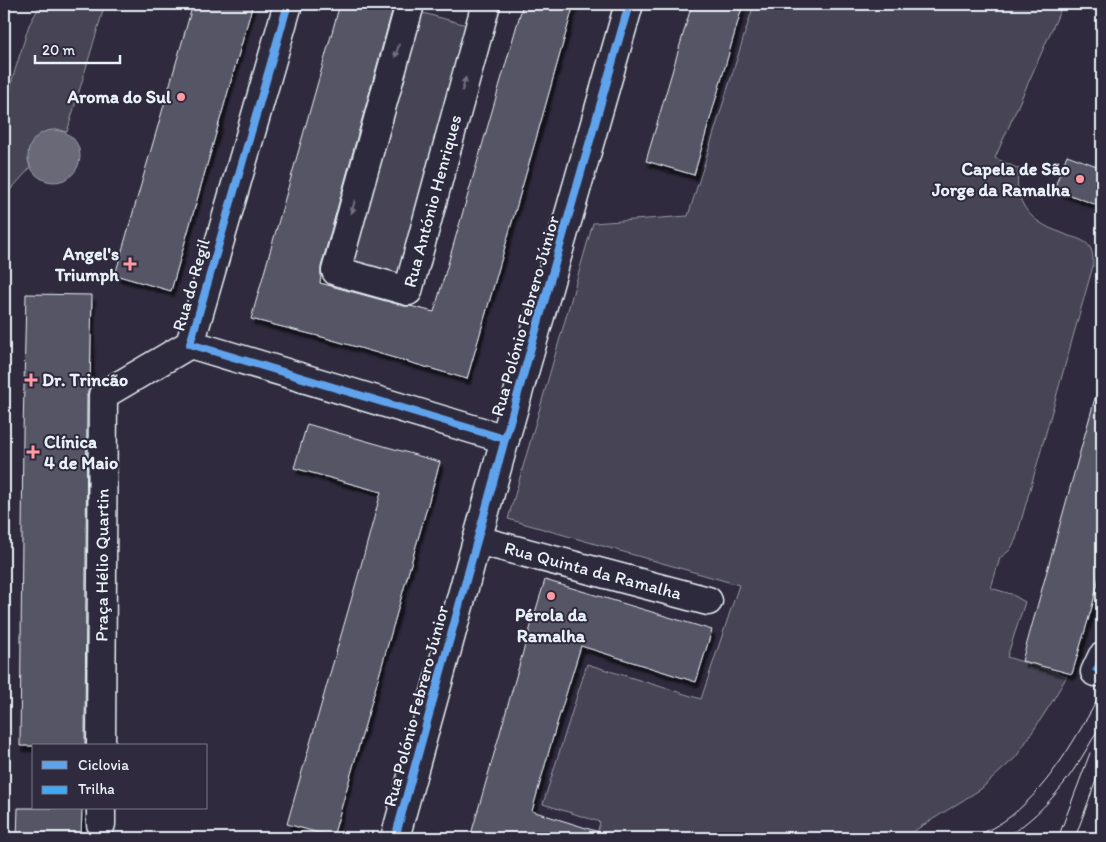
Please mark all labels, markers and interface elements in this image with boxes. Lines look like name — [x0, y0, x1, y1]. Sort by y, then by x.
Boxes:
scale bar — [35, 32, 120, 64]
text: 20 m — [42, 41, 76, 59]
one-way arrow — [393, 43, 401, 58]
one-way arrow — [461, 76, 469, 91]
place label: Aroma do Sul — [67, 86, 172, 108]
marker: Aroma do Sul — [175, 91, 187, 103]
street label: Rua António Henriques — [398, 112, 466, 290]
place label: Capela de São Jorge da Ramalha — [931, 158, 1071, 201]
marker: Capela de São Jorge da Ramalha — [1074, 173, 1086, 185]
one-way arrow — [349, 200, 357, 215]
street label: Rua Polónio Febrero Júnior — [486, 212, 564, 419]
street label: Rua do Regil — [167, 236, 215, 334]
place label: Angel's Triumph — [54, 243, 119, 286]
marker: Angel's Triumph — [123, 257, 137, 271]
place label: Dr. Trincão — [42, 369, 128, 391]
marker: Dr. Trincão — [24, 373, 38, 387]
place label: Clínica 4 de Maio — [44, 431, 118, 474]
marker: Clínica 4 de Maio — [26, 445, 40, 459]
street label: Praça Hélio Quartin — [91, 488, 113, 642]
street label: Rua Quinta da Ramalha — [502, 537, 685, 605]
marker: Pérola da Ramalha — [545, 590, 557, 602]
street label: Rua Polónio Febrero Júnior — [379, 602, 454, 809]
place label: Pérola da Ramalha — [515, 604, 588, 647]
legend — [32, 744, 208, 810]
text: Ciclovia — [78, 756, 129, 774]
text: Trilha — [78, 780, 115, 798]

